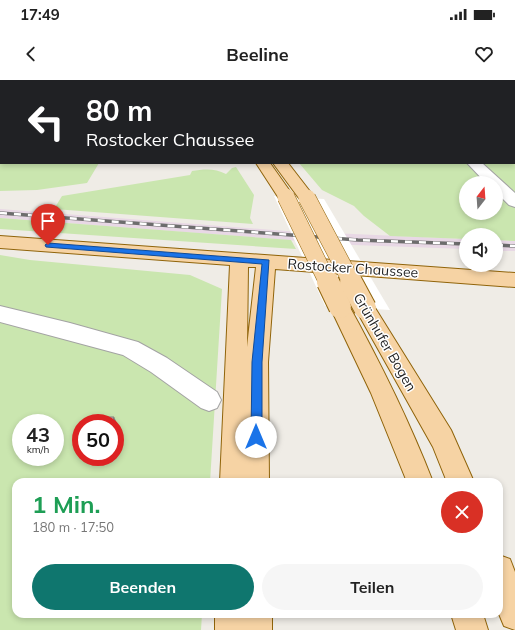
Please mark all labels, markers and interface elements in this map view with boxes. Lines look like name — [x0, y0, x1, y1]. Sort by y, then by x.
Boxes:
text: 17:49 — [20, 5, 60, 24]
icon: back — [20, 43, 42, 65]
text: Beeline — [226, 43, 289, 66]
icon: heart — [473, 43, 495, 65]
text: 80 m — [86, 93, 152, 128]
icon: left — [20, 96, 72, 148]
text: Rostocker Chaussee — [86, 128, 254, 151]
north arrow — [459, 176, 503, 220]
map controls — [459, 176, 503, 272]
pin — [31, 204, 65, 245]
icon: arrive — [37, 210, 59, 232]
button: sound — [459, 228, 503, 272]
street label: Rostocker Chaussee — [287, 254, 419, 282]
street label: Grünhufer Bogen — [350, 290, 420, 394]
speed limit sign: 50 — [72, 414, 124, 466]
position arrow — [235, 416, 277, 458]
text: 43 — [26, 422, 50, 447]
text: km/h — [27, 443, 49, 456]
text: 1 Min. — [32, 489, 101, 519]
button: close — [441, 491, 483, 533]
text: 180 m · 17:50 — [32, 519, 114, 535]
button: Beenden — [32, 564, 254, 610]
button: Teilen — [262, 564, 483, 610]

